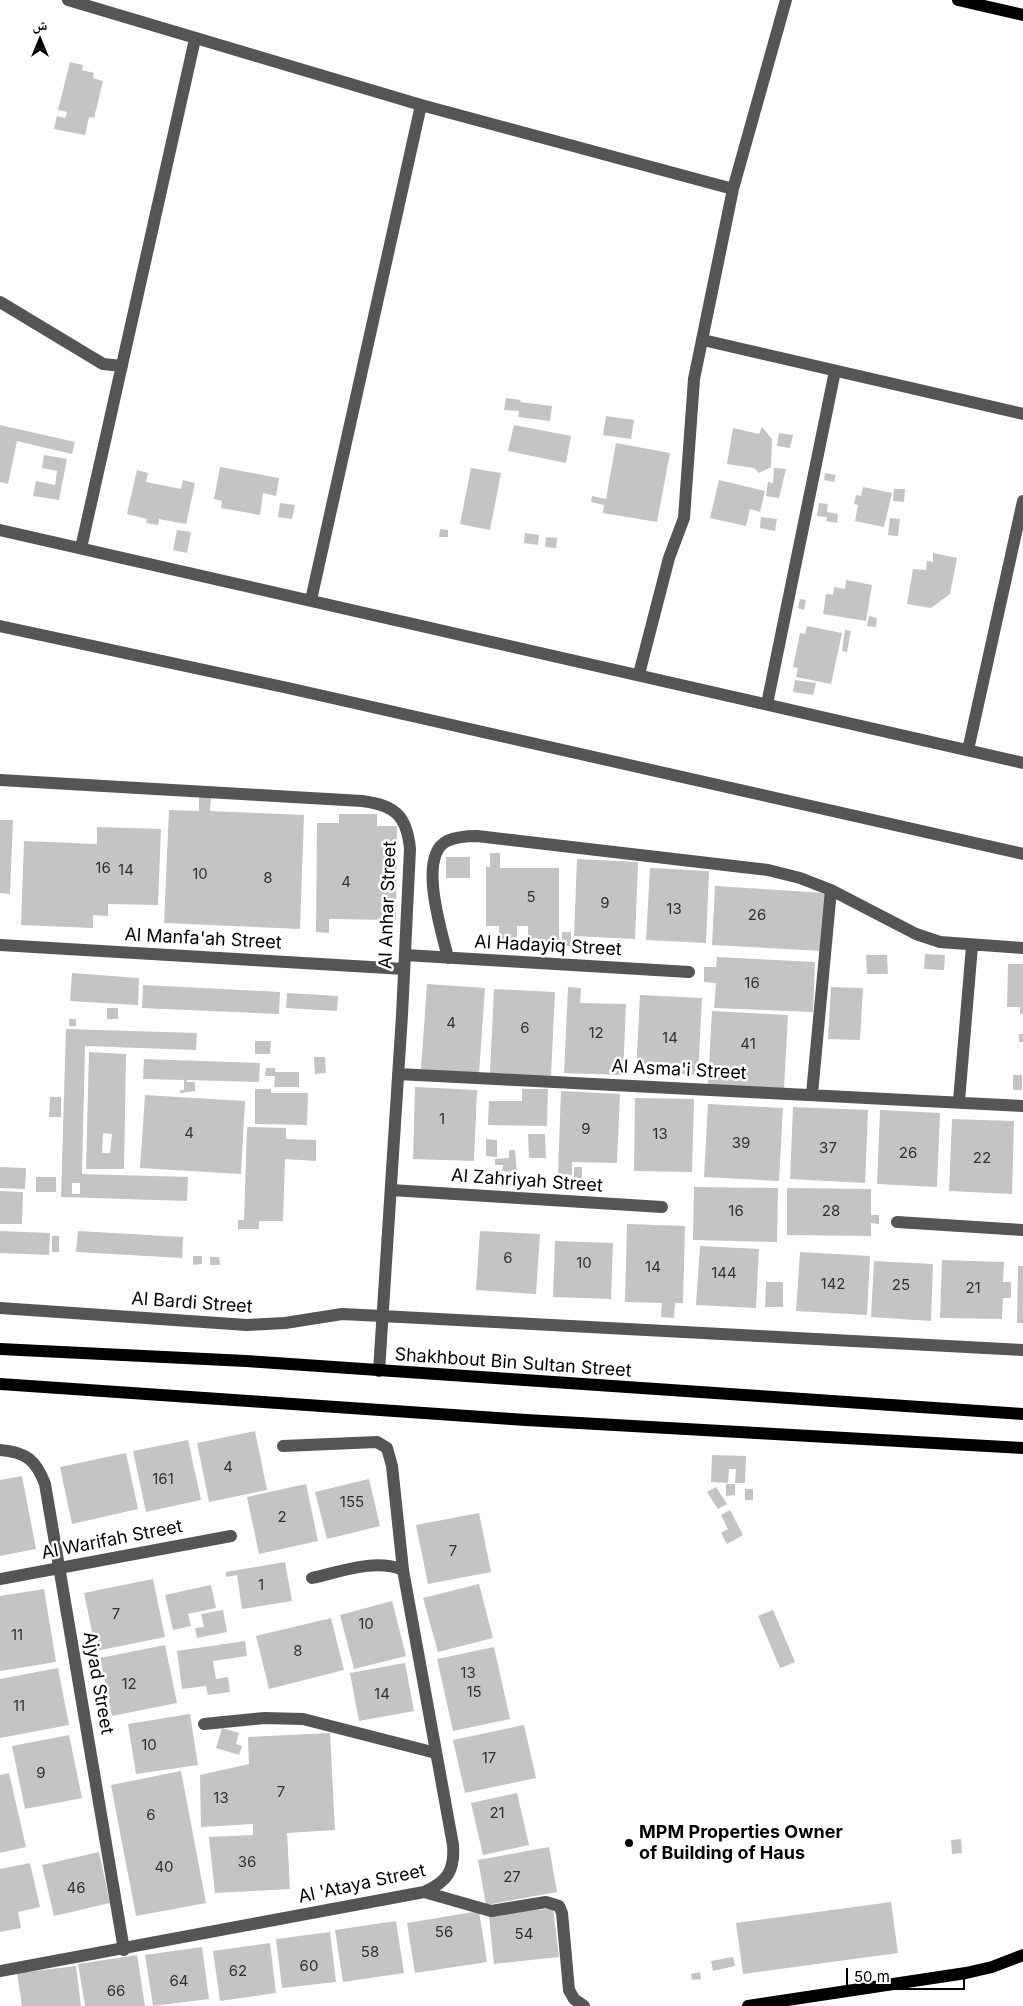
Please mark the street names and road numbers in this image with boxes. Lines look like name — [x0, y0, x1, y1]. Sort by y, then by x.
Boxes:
street label: Al Anhar Street — [375, 841, 401, 969]
street label: Al Manfa'ah Street — [124, 924, 282, 954]
street label: Al Hadayiq Street — [474, 931, 622, 961]
street label: Al Asma'i Street — [611, 1056, 747, 1084]
street label: Al Zahriyah Street — [450, 1165, 604, 1197]
street label: Al Bardi Street — [131, 1288, 253, 1318]
street label: Shakhbout Bin Sultan Street — [394, 1344, 632, 1382]
street label: Al Warifah Street — [40, 1516, 184, 1564]
street label: Ajyad Street — [78, 1630, 118, 1736]
street label: Al 'Ataya Street — [296, 1860, 428, 1908]

